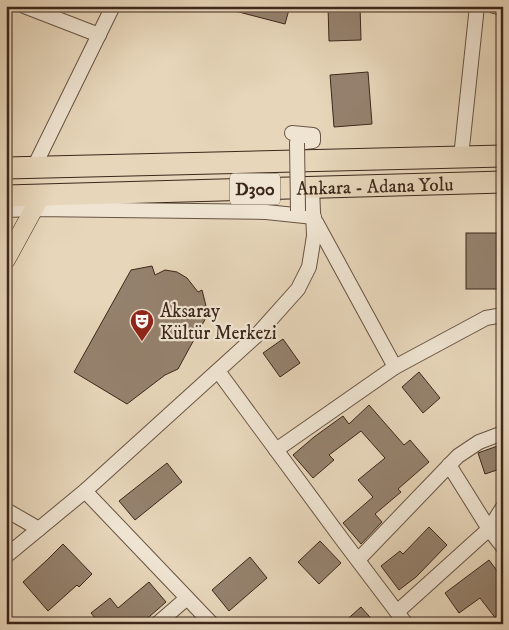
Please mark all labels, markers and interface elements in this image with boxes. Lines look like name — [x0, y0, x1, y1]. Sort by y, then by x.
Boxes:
road number: D300 — [230, 173, 280, 204]
street label: Ankara - Adana Yolu — [296, 173, 454, 201]
place label: Aksaray Kültür Merkezi — [160, 300, 277, 345]
theatre icon: Aksaray Kültür Merkezi — [129, 308, 155, 342]

